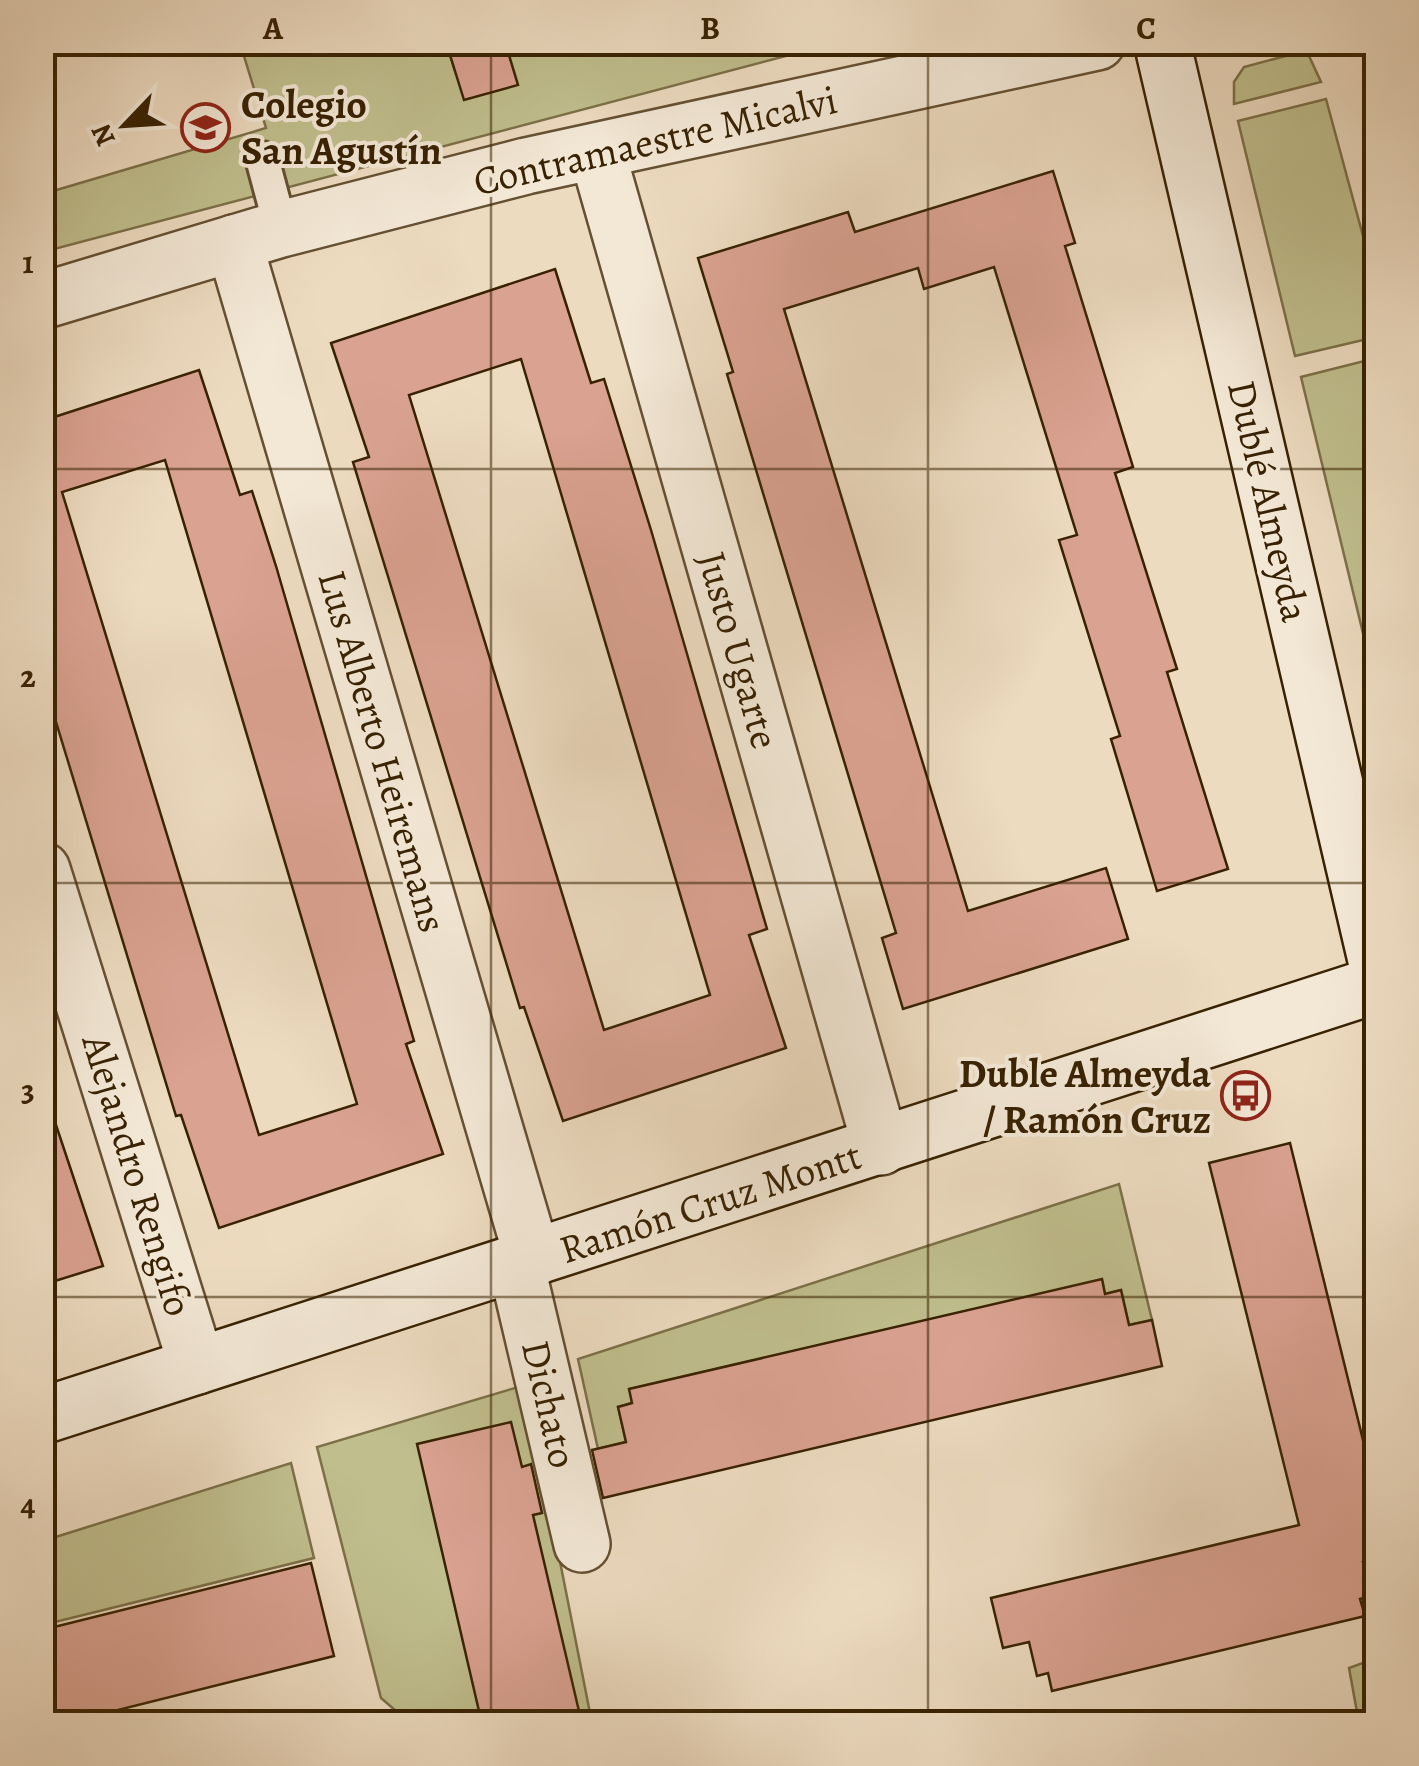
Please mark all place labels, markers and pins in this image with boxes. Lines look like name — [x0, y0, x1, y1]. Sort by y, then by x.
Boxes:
place label: Colegio San Agustín — [241, 77, 442, 178]
school or university icon: Colegio San Agustín — [180, 101, 232, 153]
place label: Duble Almeyda / Ramón Cruz — [959, 1046, 1212, 1147]
bus stop icon: Duble Almeyda / Ramón Cruz — [1220, 1070, 1272, 1122]

